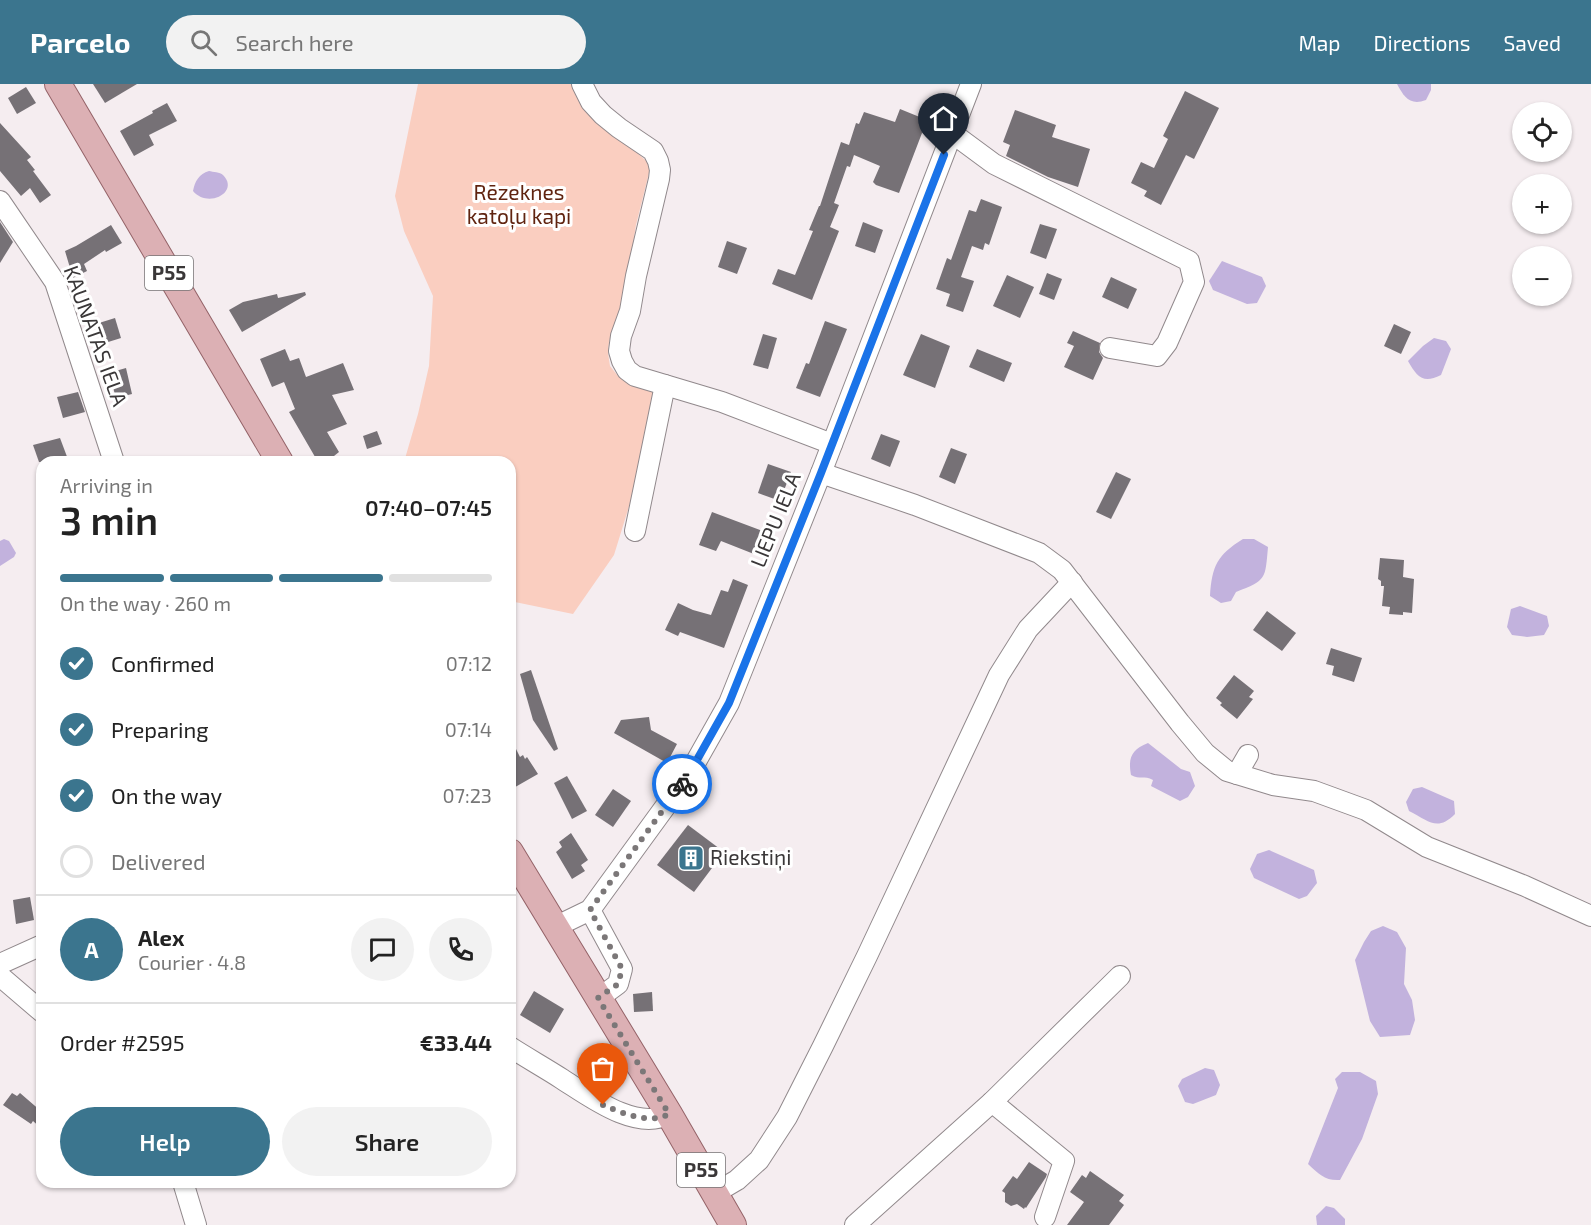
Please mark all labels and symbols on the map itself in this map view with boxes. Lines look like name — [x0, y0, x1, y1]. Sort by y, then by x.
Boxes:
pin — [918, 93, 969, 155]
park label: Rēzeknes katoļu kapi — [467, 179, 571, 230]
road number: P55 — [145, 256, 193, 290]
street label: KAUNATAS IELA — [59, 262, 133, 409]
street label: LIEPU IELA — [744, 468, 805, 571]
courier — [652, 754, 712, 814]
building icon: Riekstiņi — [676, 843, 706, 873]
place label: Riekstiņi — [710, 844, 791, 871]
pin — [577, 1043, 628, 1105]
road number: P55 — [677, 1153, 725, 1187]

